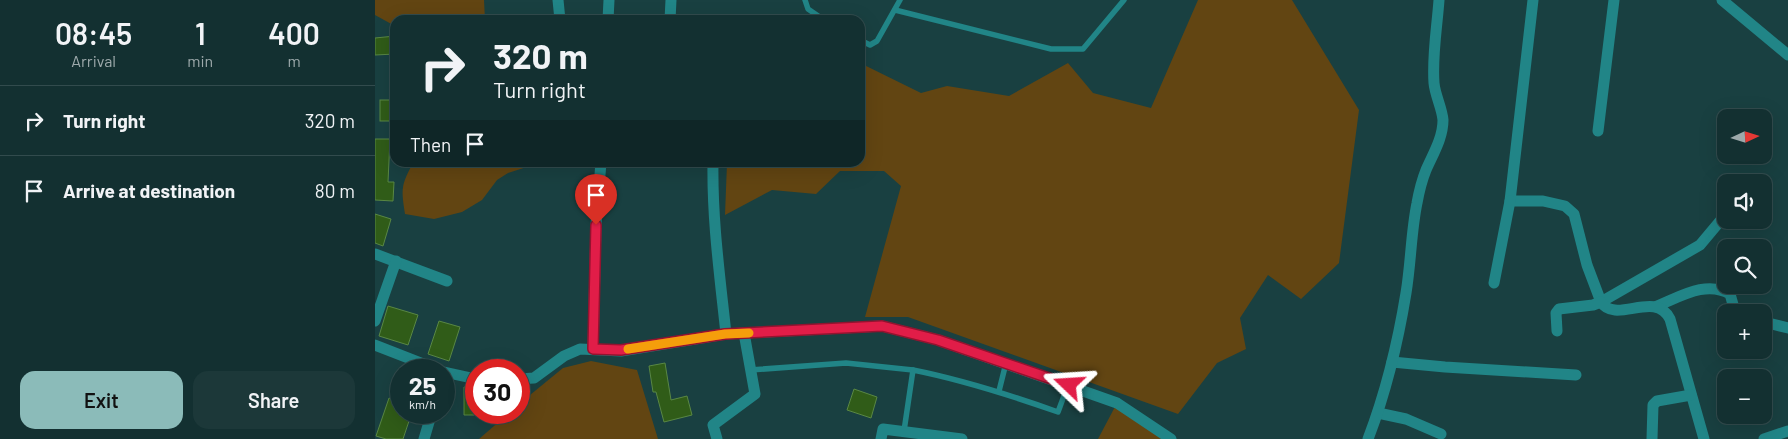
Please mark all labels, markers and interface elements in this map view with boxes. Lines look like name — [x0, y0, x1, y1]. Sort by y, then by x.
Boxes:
text: 08:45 — [55, 15, 132, 51]
text: 1 — [195, 15, 206, 51]
text: 400 — [268, 15, 320, 51]
text: 320 m — [493, 34, 588, 76]
icon: right — [410, 35, 475, 100]
text: Arrival — [71, 51, 116, 70]
text: min — [187, 51, 213, 70]
text: m — [287, 51, 301, 70]
text: Turn right — [493, 76, 586, 102]
icon: right — [20, 107, 48, 135]
text: Turn right — [63, 109, 145, 132]
text: 320 m — [305, 109, 355, 132]
north arrow — [1717, 109, 1773, 164]
map controls — [1717, 109, 1772, 424]
icon: arrive — [461, 130, 489, 158]
text: Then — [410, 133, 451, 156]
pin — [575, 174, 617, 225]
button: sound — [1717, 174, 1772, 229]
icon: arrive — [20, 177, 48, 205]
text: Arrive at destination — [63, 179, 235, 202]
text: 80 m — [315, 179, 355, 202]
icon: arrive — [582, 181, 610, 209]
button: search — [1717, 239, 1772, 294]
button: + — [1717, 304, 1772, 359]
position arrow — [1042, 358, 1094, 410]
speed limit sign: 30 — [465, 359, 530, 424]
button: − — [1717, 369, 1772, 424]
text: 25 — [409, 370, 436, 400]
button: Exit — [20, 371, 183, 429]
button: Share — [193, 371, 355, 429]
text: km/h — [409, 397, 436, 411]

